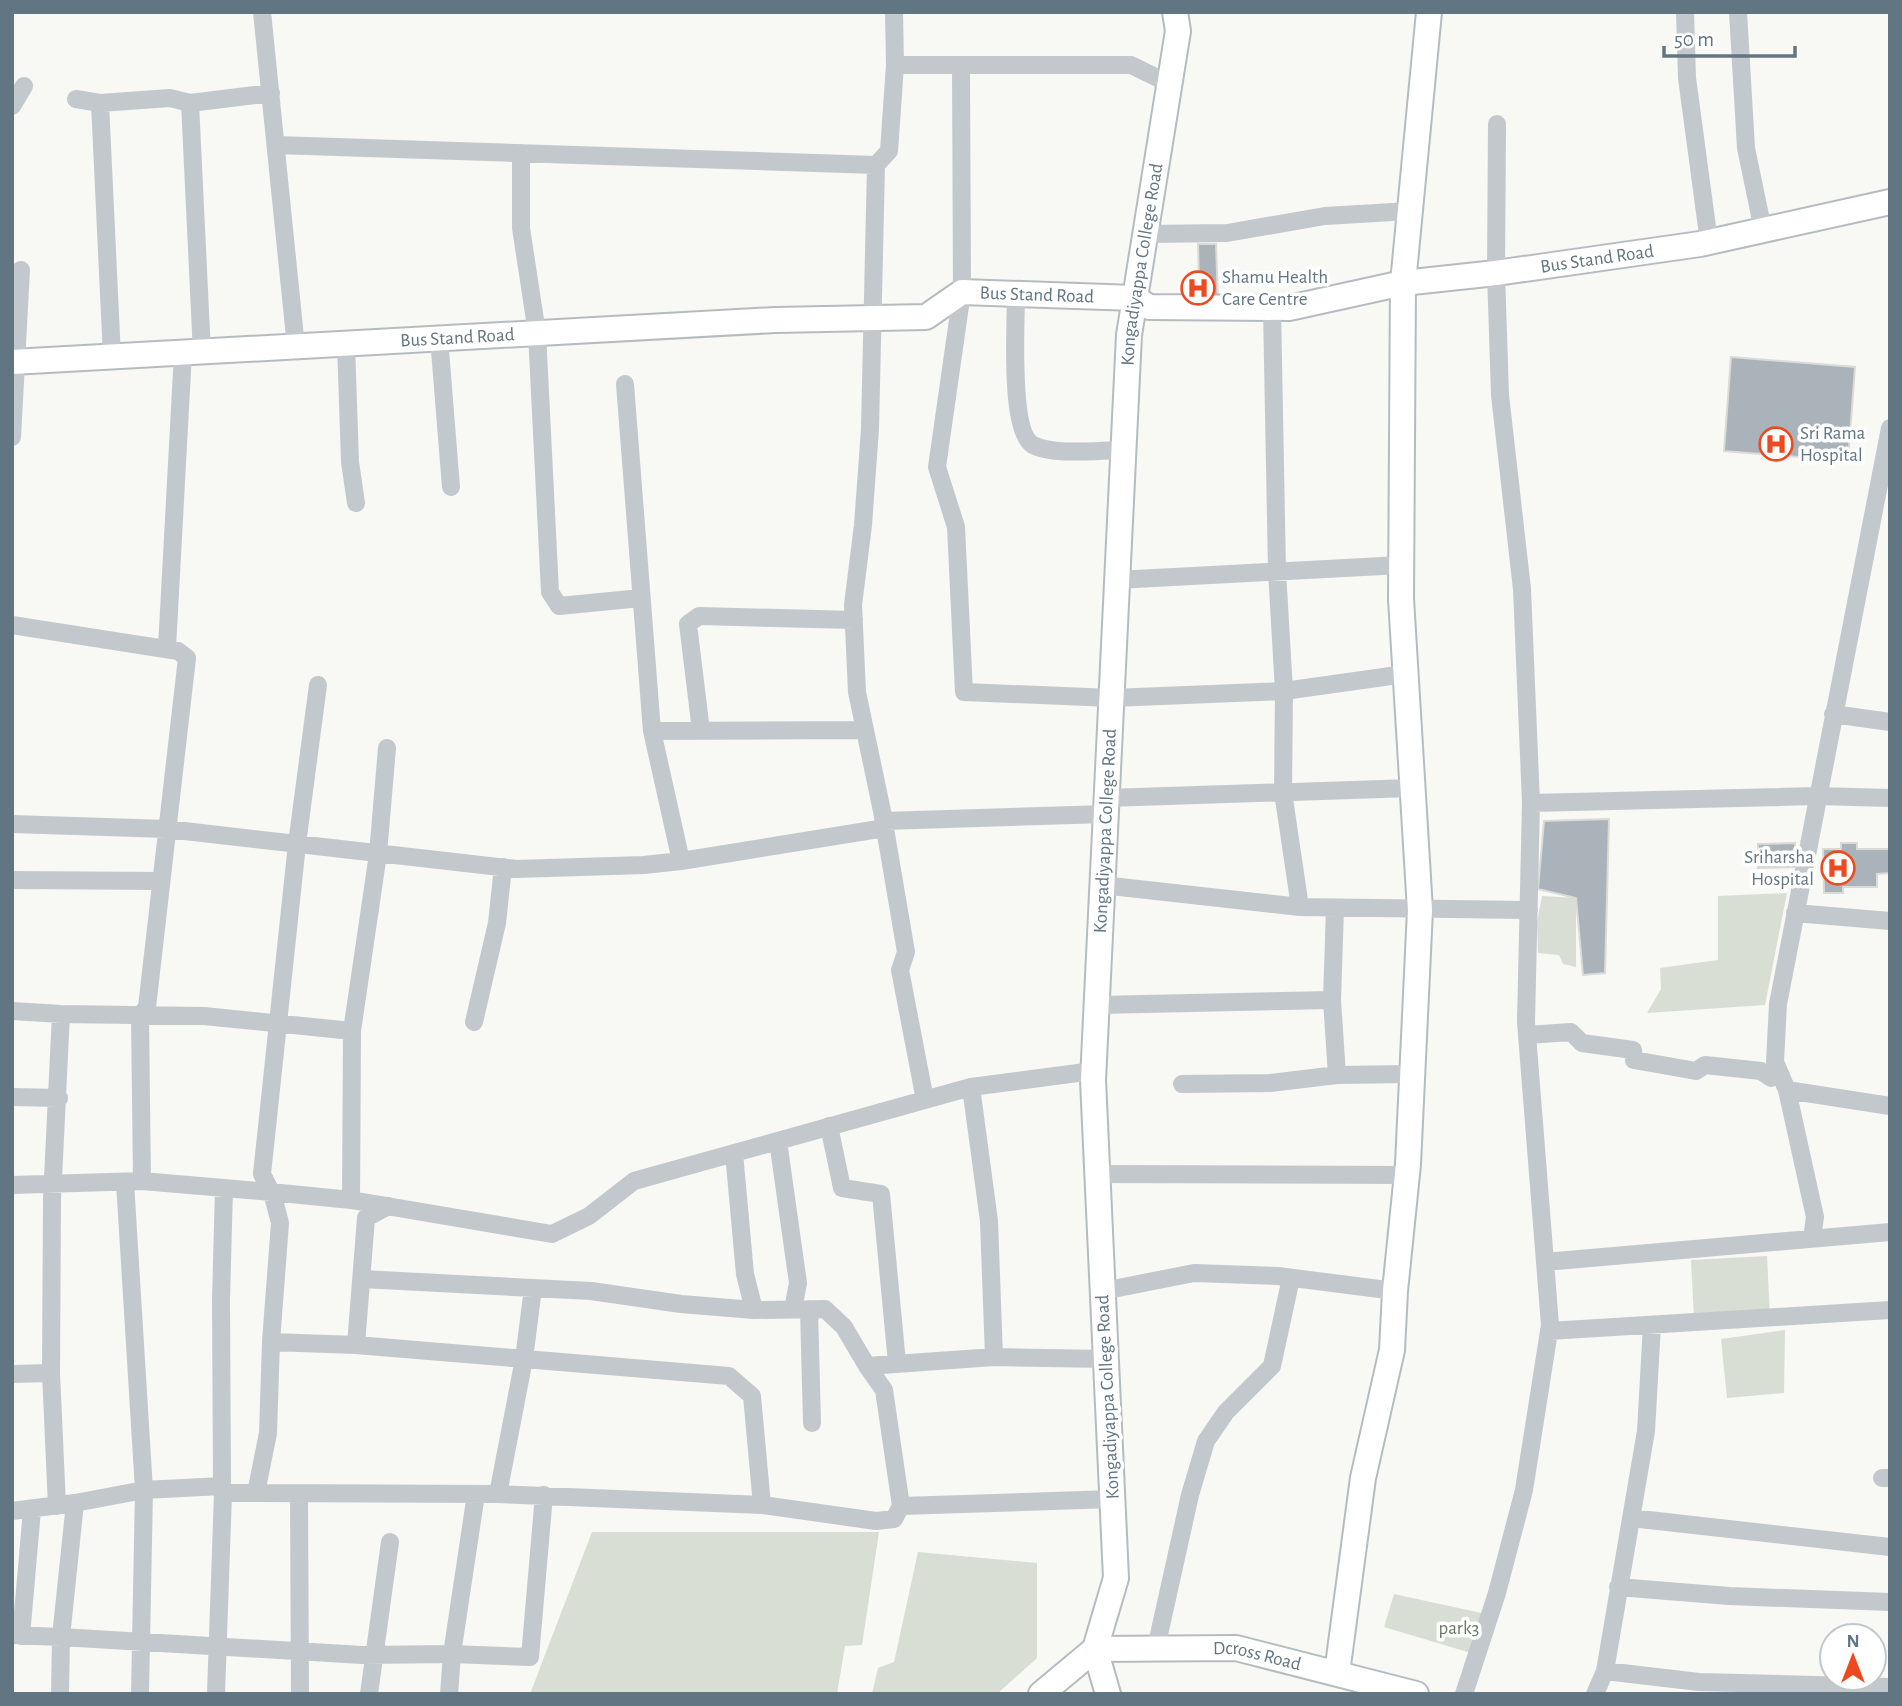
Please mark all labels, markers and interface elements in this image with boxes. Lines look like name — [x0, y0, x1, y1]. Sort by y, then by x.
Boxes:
scale bar — [1664, 14, 1795, 58]
text: 50 m — [1674, 29, 1714, 50]
street label: Kongadiyappa College Road — [1118, 162, 1166, 366]
street label: Bus Stand Road — [1539, 241, 1655, 276]
place label: Shamu Health Care Centre — [1222, 268, 1328, 309]
hospital icon: Shamu Health Care Centre — [1179, 269, 1217, 307]
street label: Bus Stand Road — [979, 283, 1095, 306]
street label: Bus Stand Road — [400, 325, 515, 350]
place label: Sri Rama Hospital — [1800, 424, 1866, 465]
hospital icon: Sri Rama Hospital — [1757, 425, 1795, 463]
street label: Kongadiyappa College Road — [1091, 728, 1119, 934]
place label: Sriharsha Hospital — [1744, 848, 1814, 889]
hospital icon: Sriharsha Hospital — [1819, 849, 1857, 887]
street label: Kongadiyappa College Road — [1093, 1294, 1123, 1500]
park label: park3 — [1439, 1619, 1479, 1638]
north arrow — [1818, 1622, 1888, 1692]
text: N — [1846, 1632, 1860, 1651]
street label: Dcross Road — [1213, 1638, 1303, 1674]

